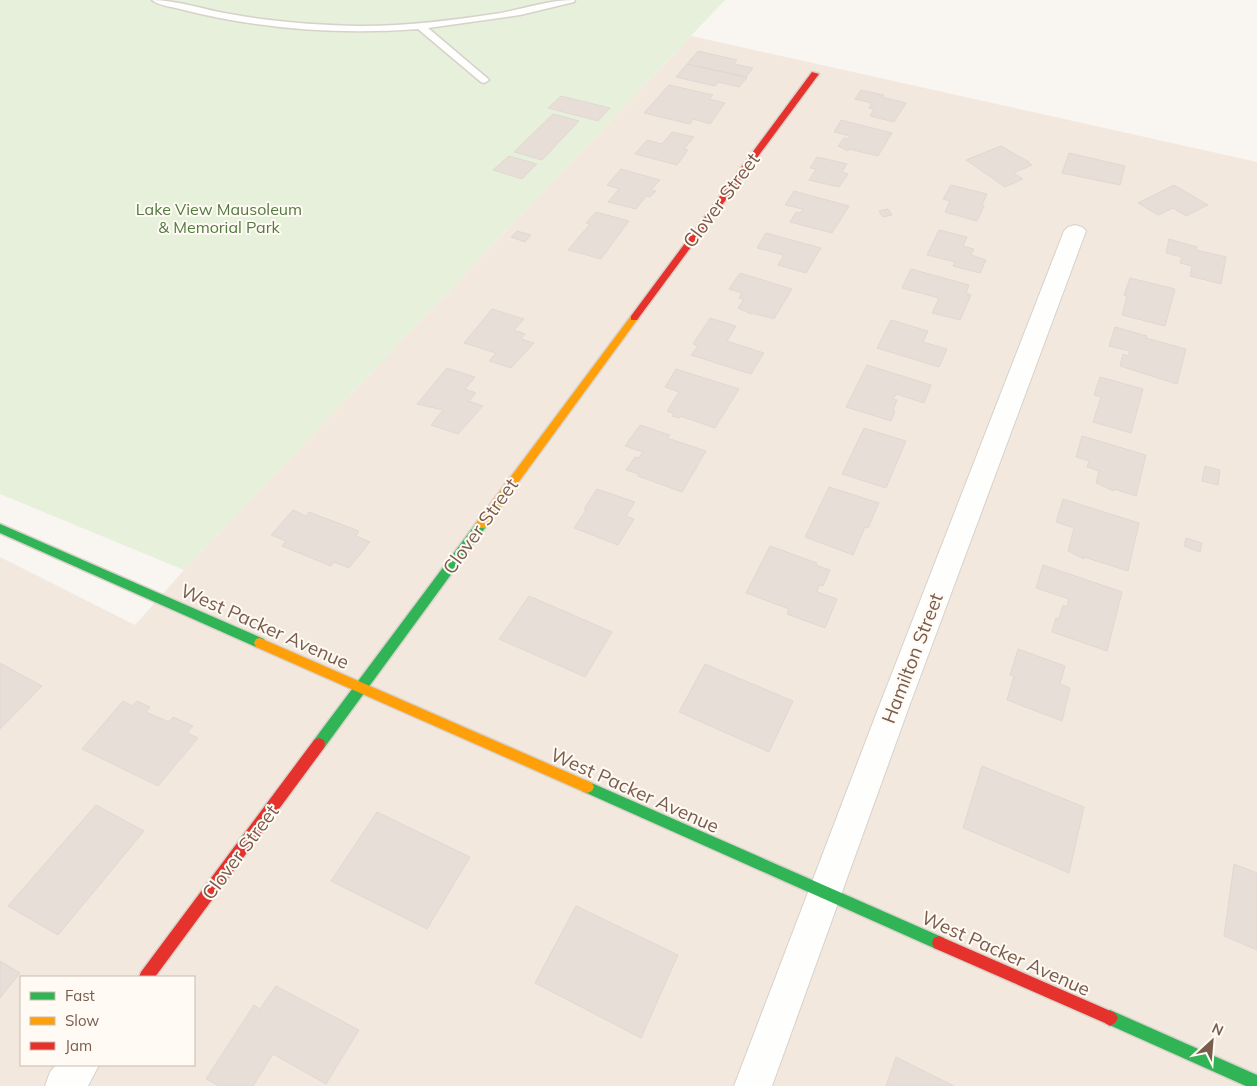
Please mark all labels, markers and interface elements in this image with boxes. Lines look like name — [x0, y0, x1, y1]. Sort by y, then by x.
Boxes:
street label: Clover Street — [677, 147, 765, 252]
park label: Lake View Mausoleum & Memorial Park — [136, 199, 302, 237]
street label: Clover Street — [437, 473, 523, 579]
street label: West Packer Avenue — [177, 578, 353, 674]
street label: Hamilton Street — [876, 589, 948, 727]
street label: West Packer Avenue — [547, 742, 723, 838]
street label: Clover Street — [196, 799, 284, 904]
street label: West Packer Avenue — [918, 905, 1094, 1001]
legend — [20, 976, 195, 1066]
text: Fast — [65, 986, 95, 1005]
text: Slow — [65, 1011, 99, 1030]
north arrow — [1187, 1016, 1237, 1066]
text: N — [1209, 1019, 1226, 1040]
text: Jam — [65, 1036, 92, 1055]

